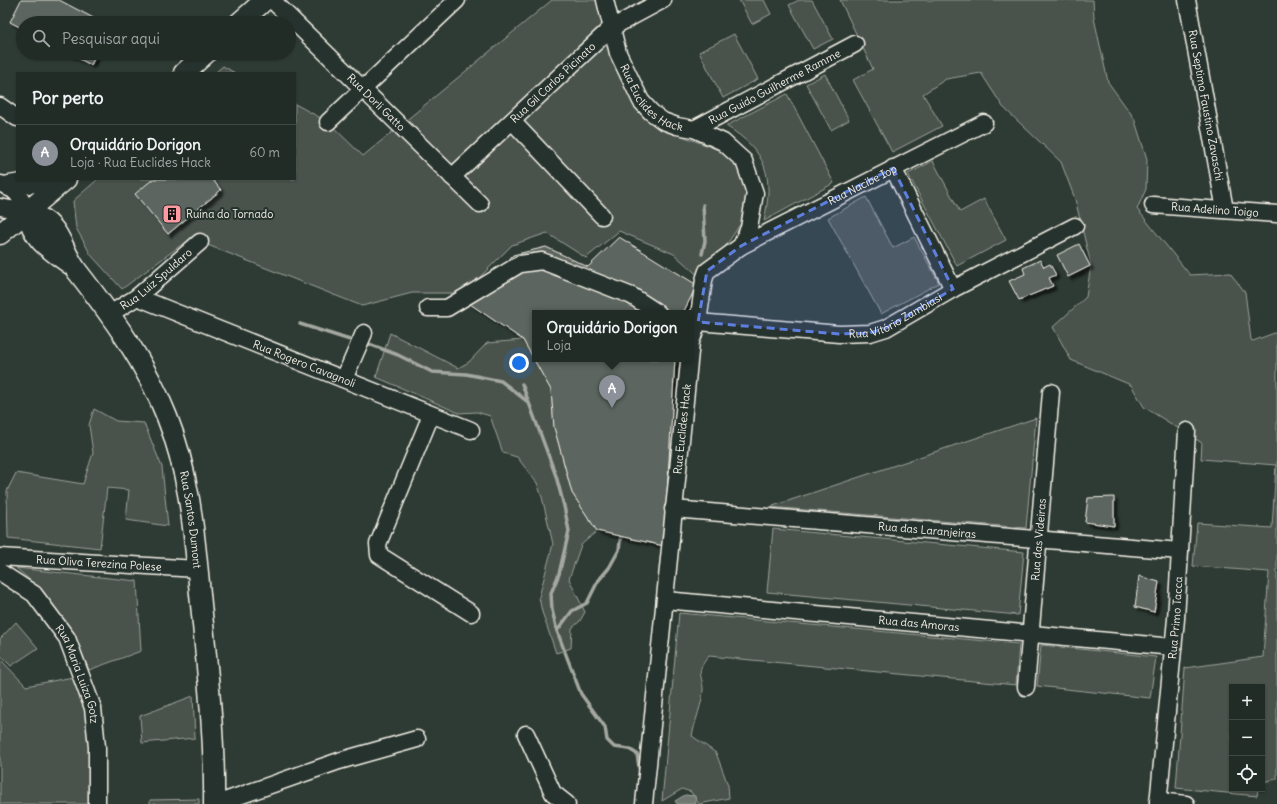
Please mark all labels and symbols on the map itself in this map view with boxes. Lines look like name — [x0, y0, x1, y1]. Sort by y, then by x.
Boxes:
street label: Rua Septimo Faustino Zavaschi — [1186, 29, 1227, 182]
street label: Rua Gil Carlos Picinato — [507, 39, 598, 126]
street label: Rua Guido Guilherme Ramme — [706, 46, 843, 127]
street label: Rua Euclides Hack — [617, 62, 684, 134]
street label: Rua Dorli Gatto — [344, 71, 408, 134]
street label: Rua Nacibe Iop — [825, 161, 899, 208]
street label: Rua Adelino Toigo — [1171, 199, 1259, 220]
building icon: Ruína do Tornado — [161, 203, 183, 225]
place label: Ruína do Tornado — [186, 207, 273, 221]
street label: Rua Luiz Spuldaro — [117, 245, 195, 313]
street label: Rua Vitório Zambiasi — [848, 290, 944, 341]
street label: Rua Rogero Cavagnoli — [251, 337, 358, 390]
your location — [509, 353, 529, 373]
pin: A — [599, 375, 625, 408]
street label: Rua Euclides Hack — [670, 383, 694, 475]
street label: Rua Santos Dumont — [177, 469, 205, 569]
street label: Rua das Videiras — [1028, 498, 1049, 581]
street label: Rua das Laranjeiras — [878, 519, 977, 541]
street label: Rua Oliva Terezina Polese — [36, 552, 162, 574]
street label: Rua Primo Tacca — [1165, 576, 1185, 660]
street label: Rua das Amoras — [878, 613, 960, 634]
street label: Rua Maria Luiza Gotz — [52, 622, 102, 724]

